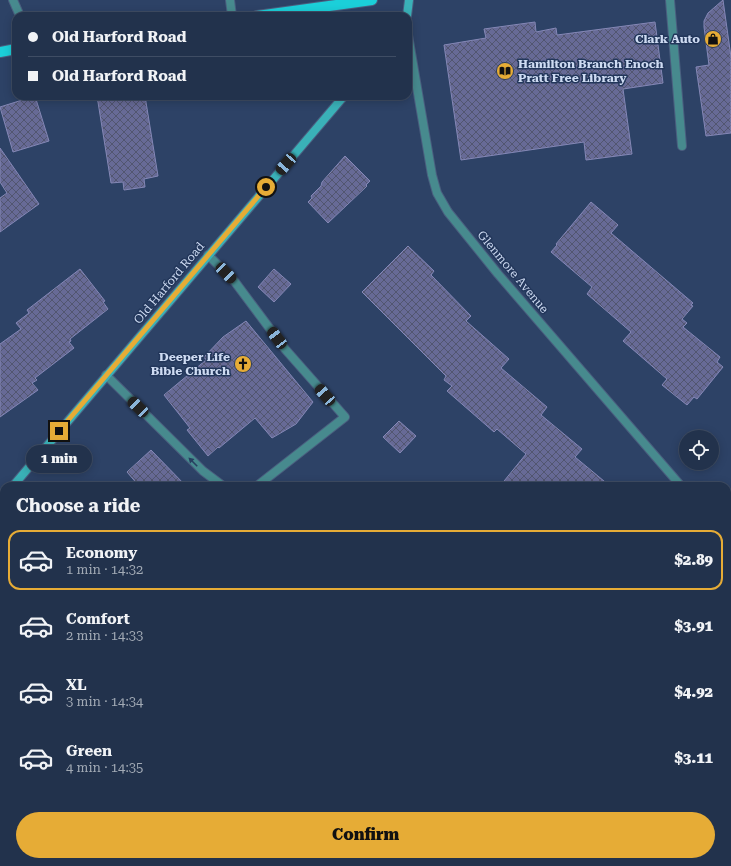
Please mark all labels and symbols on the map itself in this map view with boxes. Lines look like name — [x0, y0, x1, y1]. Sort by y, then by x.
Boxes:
shop icon: Clark Auto — [703, 29, 723, 49]
place label: Clark Auto — [635, 32, 700, 46]
place label: Hamilton Branch Enoch Pratt Free Library — [518, 57, 664, 85]
library icon: Hamilton Branch Enoch Pratt Free Library — [495, 61, 515, 81]
car — [274, 151, 298, 177]
route start — [257, 178, 275, 196]
street label: Glenmore Avenue — [475, 228, 552, 316]
street label: Old Harford Road — [131, 239, 207, 327]
car — [213, 260, 239, 286]
car — [265, 325, 289, 351]
place label: Deeper Life Bible Church — [151, 350, 230, 378]
church icon: Deeper Life Bible Church — [233, 354, 253, 374]
car — [313, 382, 337, 408]
car — [125, 394, 151, 420]
route end — [50, 422, 68, 440]
callout: 1 min — [26, 445, 92, 473]
one-way arrow — [188, 457, 198, 467]

